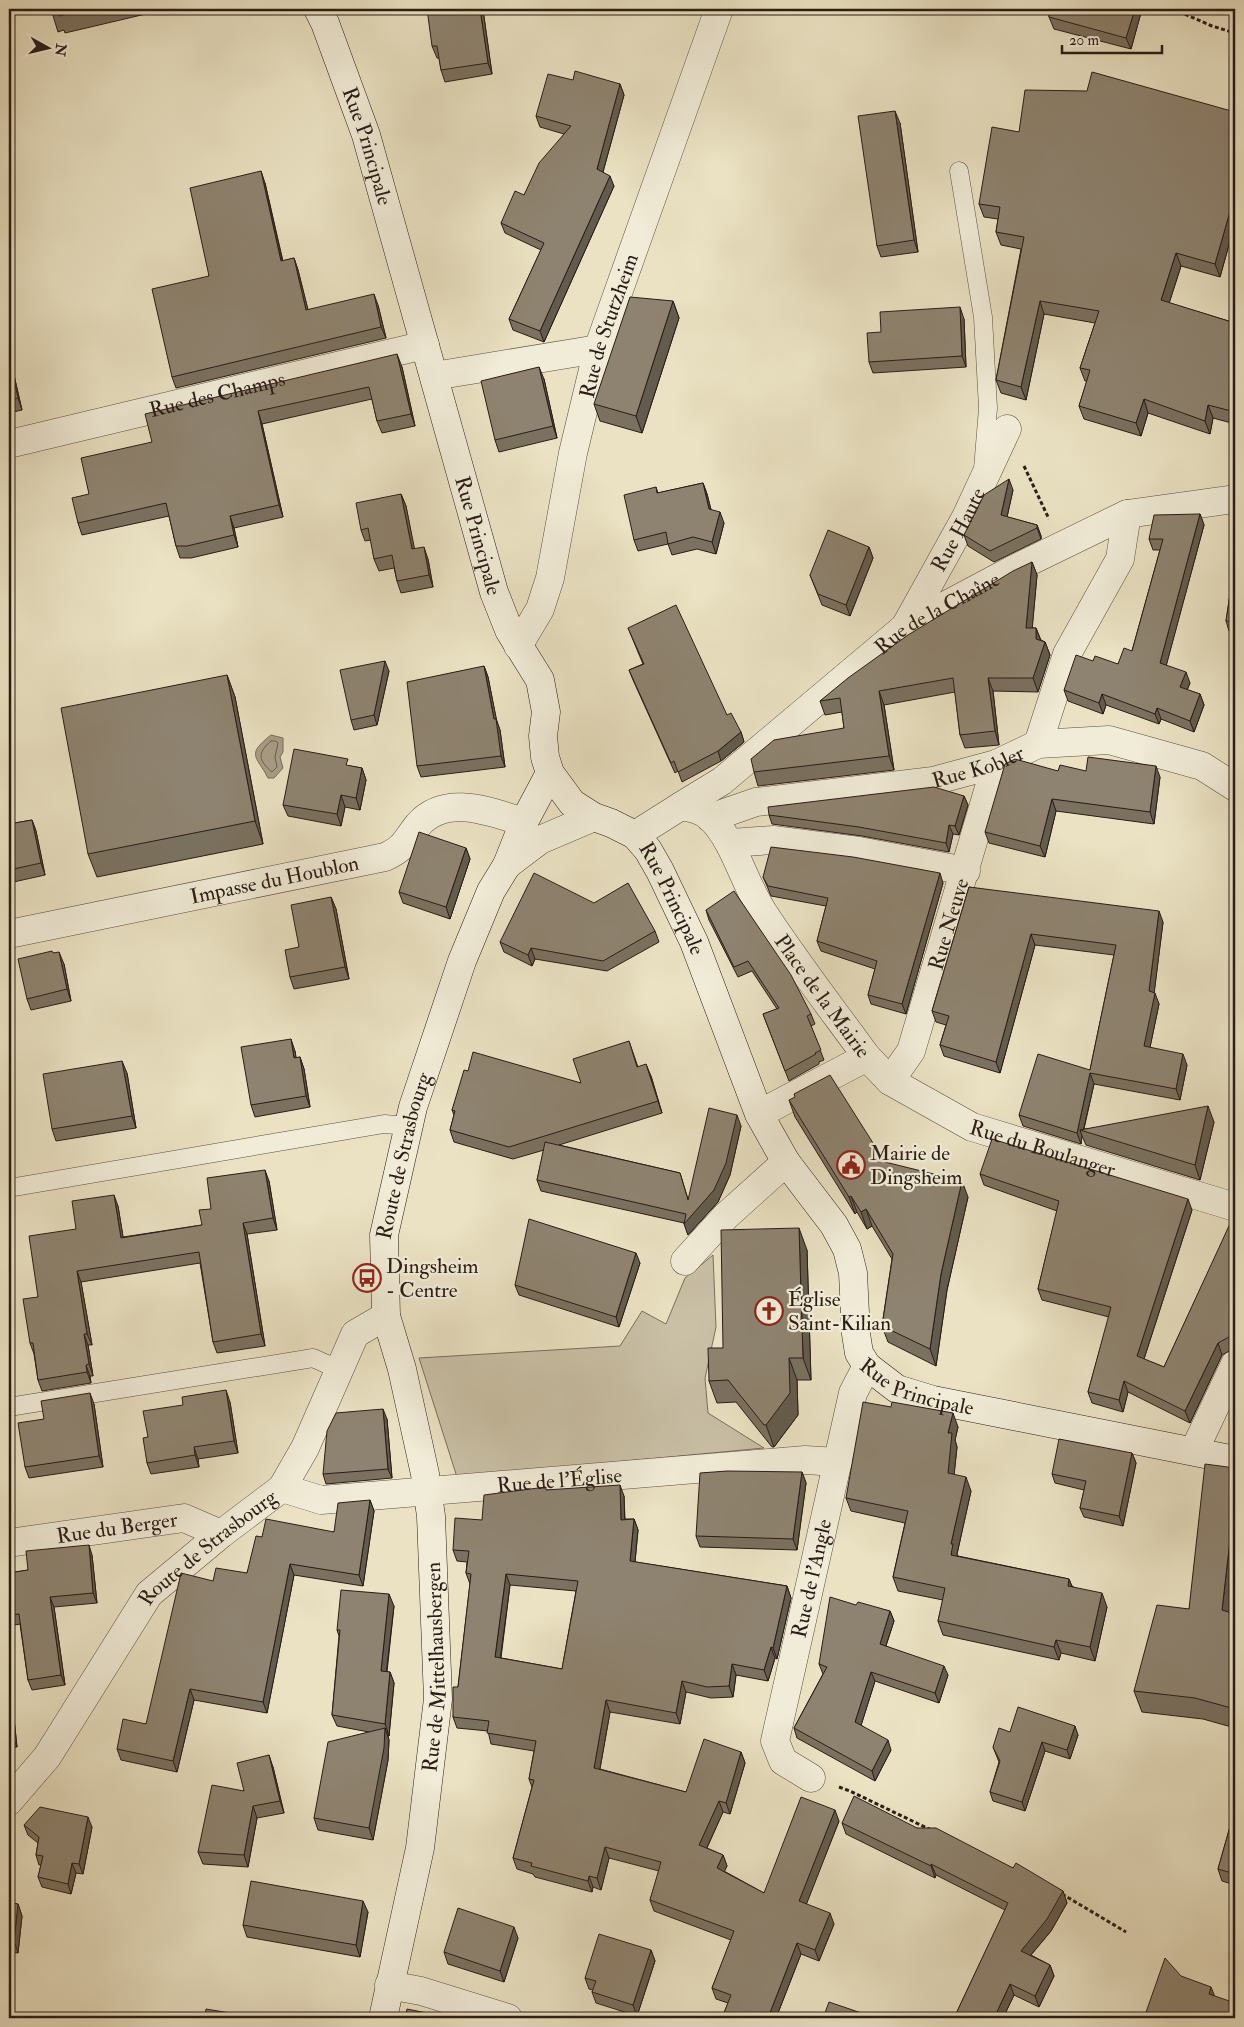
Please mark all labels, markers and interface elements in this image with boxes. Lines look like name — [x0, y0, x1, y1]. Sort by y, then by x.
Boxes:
north arrow — [22, 22, 72, 72]
scale bar — [1062, 22, 1162, 54]
text: 20 m — [1069, 31, 1099, 50]
text: N — [51, 41, 70, 58]
street label: Rue Principale — [336, 83, 398, 209]
street label: Rue de Stutzheim — [574, 250, 645, 401]
street label: Rue des Champs — [147, 366, 288, 424]
street label: Rue Principale — [448, 473, 507, 599]
street label: Rue Haute — [925, 483, 992, 577]
street label: Rue de la Chaîne — [869, 566, 1005, 661]
street label: Rue Kobler — [929, 739, 1029, 795]
street label: Rue Principale — [632, 837, 711, 959]
street label: Impasse du Houblon — [188, 850, 361, 911]
street label: Rue Neuve — [923, 875, 976, 973]
street label: Place de la Mairie — [768, 929, 876, 1064]
street label: Route de Strasbourg — [370, 1068, 438, 1242]
street label: Rue du Boulanger — [966, 1114, 1119, 1184]
place label: Mairie de Dingsheim — [870, 1140, 963, 1191]
public building icon: Mairie de Dingsheim — [836, 1150, 866, 1180]
place label: Dingsheim - Centre — [386, 1253, 479, 1304]
bus stop icon: Dingsheim - Centre — [352, 1263, 382, 1293]
place label: Église Saint-Kilian — [788, 1286, 891, 1337]
church icon: Église Saint-Kilian — [754, 1296, 784, 1326]
street label: Rue Principale — [854, 1352, 976, 1422]
street label: Rue de l'Église — [496, 1462, 623, 1499]
street label: Route de Strasbourg — [132, 1483, 283, 1611]
street label: Rue du Berger — [55, 1506, 179, 1550]
street label: Rue de l'Angle — [786, 1516, 838, 1640]
street label: Rue de Mittelhausbergen — [416, 1561, 453, 1774]

